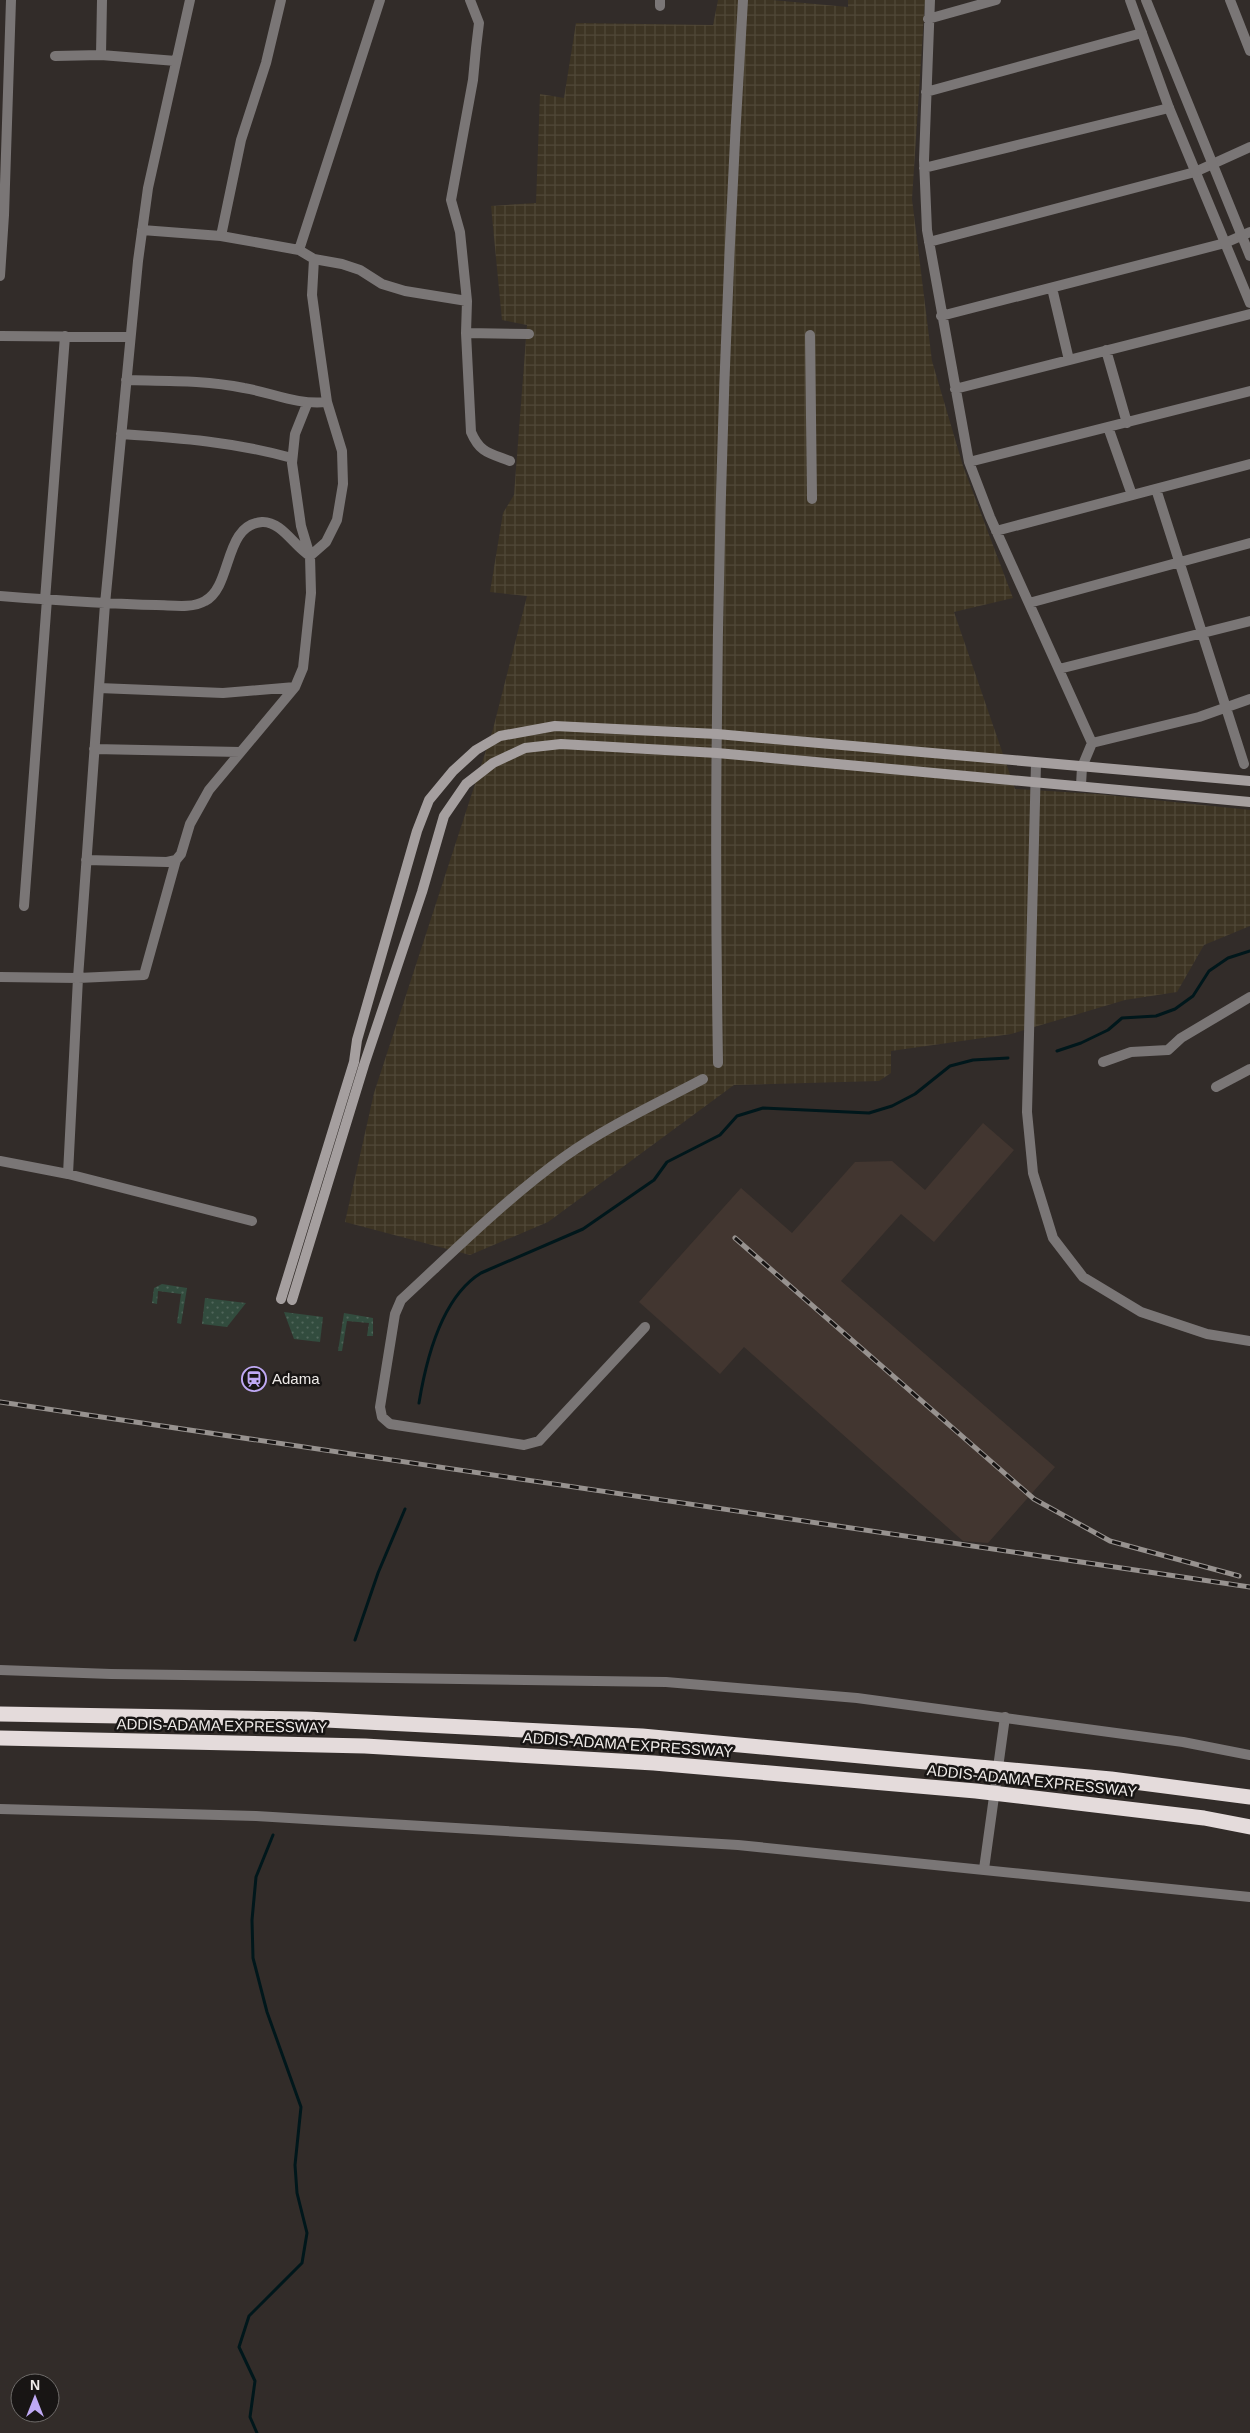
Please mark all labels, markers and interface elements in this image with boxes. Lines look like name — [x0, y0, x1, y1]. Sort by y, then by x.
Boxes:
station icon: Adama — [241, 1366, 267, 1392]
place label: Adama — [272, 1370, 320, 1387]
street label: ADDIS-ADAMA EXPRESSWAY — [116, 1715, 328, 1736]
street label: ADDIS-ADAMA EXPRESSWAY — [522, 1729, 734, 1760]
street label: ADDIS-ADAMA EXPRESSWAY — [926, 1761, 1138, 1800]
north arrow — [10, 2373, 60, 2423]
text: N — [30, 2377, 40, 2393]

